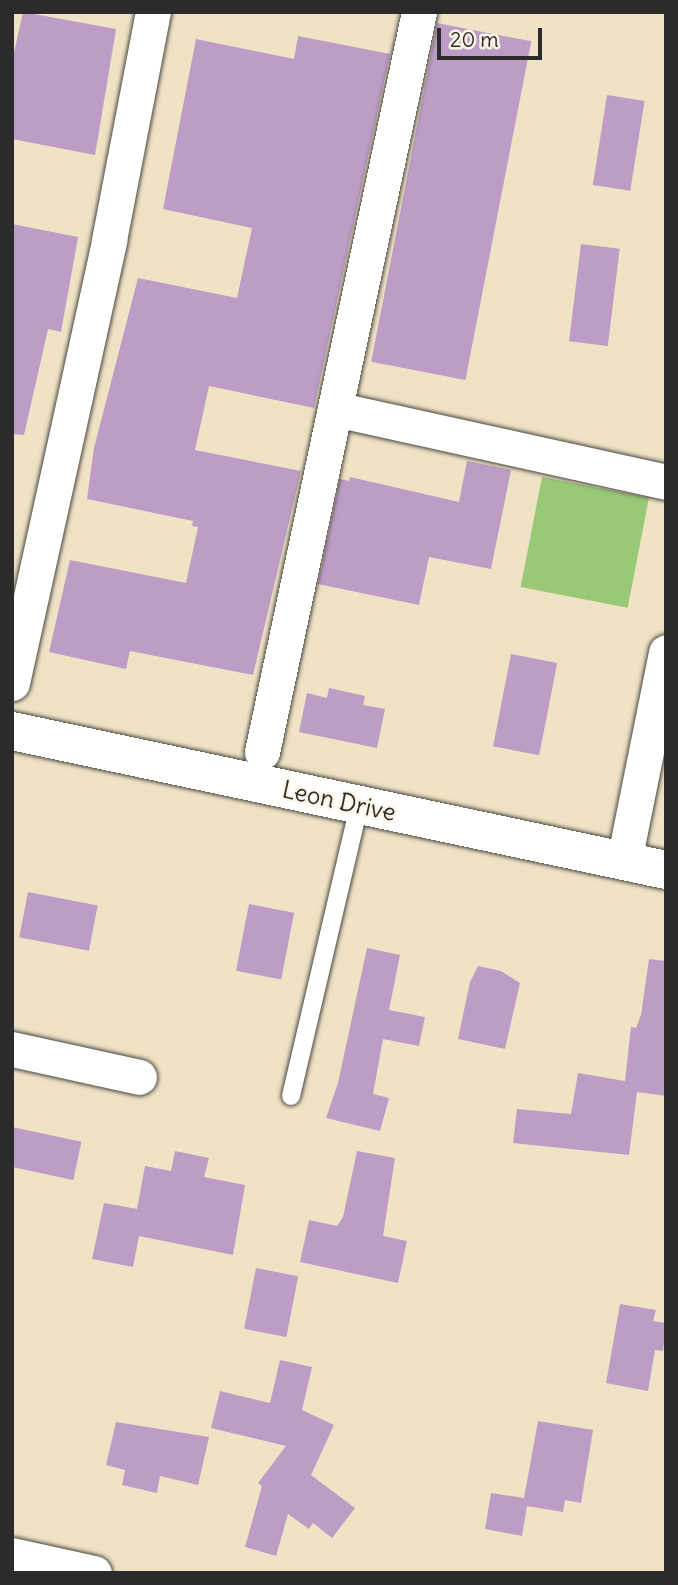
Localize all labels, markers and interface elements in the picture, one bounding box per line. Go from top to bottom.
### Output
scale bar [440,14,545,58]
text: 20 m [450,26,499,53]
street label: Leon Drive [280,775,398,827]

